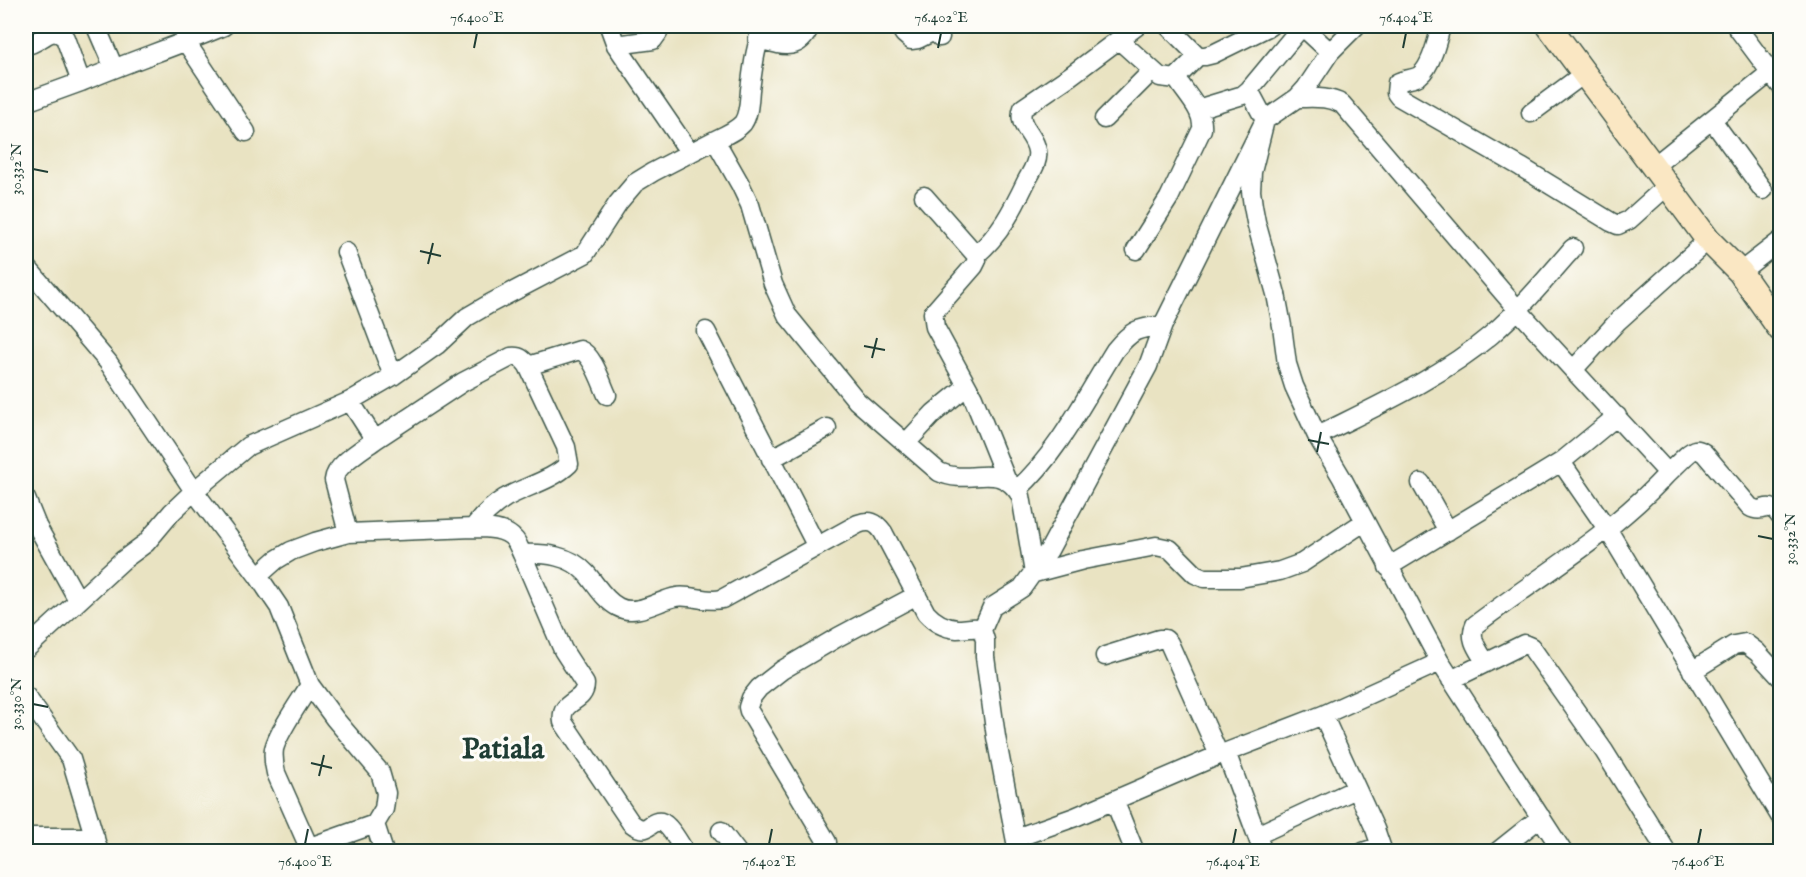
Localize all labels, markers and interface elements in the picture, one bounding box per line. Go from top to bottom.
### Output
text: 76.400°E [450,8,504,27]
text: 76.402°E [914,8,968,27]
text: 76.404°E [1379,8,1433,27]
text: 30.332°N [7,143,26,195]
text: 30.332°N [1781,513,1800,565]
text: 30.330°N [7,678,26,730]
district label: Patiala [462,731,545,769]
text: 76.400°E [278,852,332,871]
text: 76.402°E [742,852,796,871]
text: 76.404°E [1206,852,1260,871]
text: 76.406°E [1672,852,1724,871]

